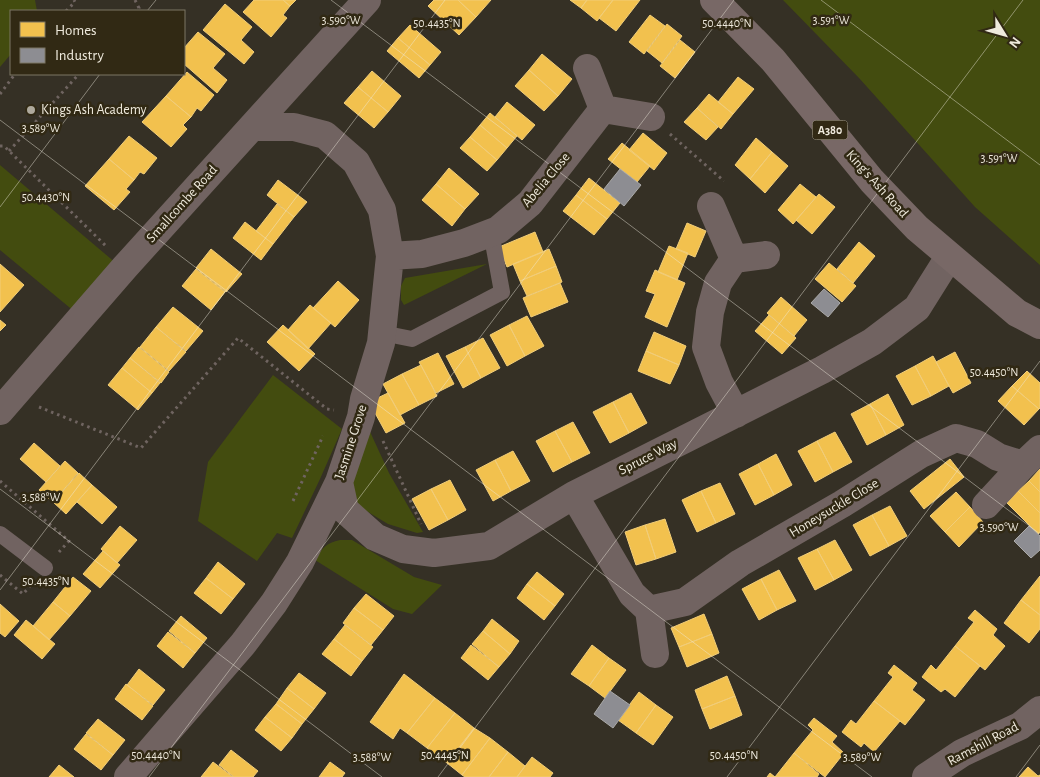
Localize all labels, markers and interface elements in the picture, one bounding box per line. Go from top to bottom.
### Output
legend [10,10,185,75]
north arrow [980,10,1030,60]
text: 3.590°W [321,14,361,26]
text: 3.591°W [813,14,850,26]
text: 50.4435°N [413,17,461,29]
text: 50.4440°N [702,17,752,29]
text: Homes [55,23,97,38]
text: N [1006,34,1023,50]
text: Industry [55,48,104,63]
place label: Kings Ash Academy [41,103,147,117]
marker: Kings Ash Academy [25,104,37,116]
road number: A380 [812,120,848,140]
text: 3.589°W [22,122,61,134]
street label: King's Ash Road [843,148,911,220]
street label: Abelia Close [519,150,573,210]
text: 3.591°W [981,152,1018,164]
street label: Smallcombe Road [144,163,220,245]
text: 50.4430°N [22,191,70,203]
text: 50.4450°N [970,366,1018,378]
street label: Jasmine Grove [332,403,370,481]
street label: Spruce Way [617,436,679,478]
street label: Honeysuckle Close [787,476,881,540]
text: 3.588°W [22,491,61,503]
text: 3.590°W [979,521,1019,533]
text: 50.4435°N [22,575,70,587]
street label: Ramshill Road [945,720,1021,768]
text: 50.4440°N [131,749,181,761]
text: 50.4445°N [421,749,469,761]
text: 50.4450°N [710,749,758,761]
text: 3.588°W [353,751,392,763]
text: 3.589°W [843,751,882,763]

